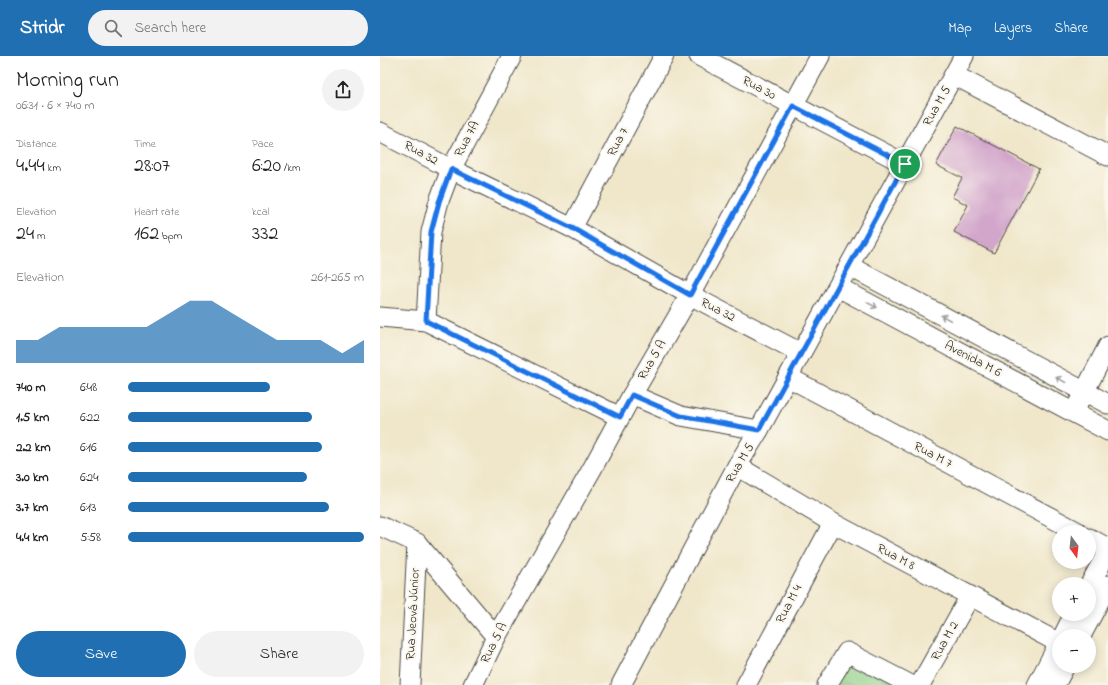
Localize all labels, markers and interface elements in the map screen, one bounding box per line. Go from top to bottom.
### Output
search box [88,10,368,46]
text: Stridr [20,15,64,42]
icon: search [102,17,124,39]
text: Search here [134,17,206,39]
text: Map [948,18,972,39]
text: Layers [994,18,1032,39]
text: Share [1054,18,1088,39]
text: Morning run [16,65,119,97]
button: share [322,69,364,111]
street label: Rua 30 [739,71,780,105]
street label: Rua M 5 [918,82,956,130]
text: 06:31 · 6 × 740 m [16,96,95,115]
street label: Rua 7A [450,118,484,160]
street label: Rua 7 [603,124,634,160]
text: Distance [16,136,57,152]
text: Time [134,136,156,152]
text: Pace [252,136,273,152]
street label: Rua 32 [400,136,442,170]
pin [888,147,922,181]
text: 4.44 [16,152,45,181]
text: 28:07 [134,152,170,181]
text: 6:20 [252,152,281,181]
icon: arrive [894,153,916,175]
text: km [45,160,61,176]
text: /km [281,160,301,176]
text: Elevation [16,204,56,220]
text: Heart rate [134,204,179,220]
text: kcal [252,204,270,220]
text: 24 [16,220,34,249]
text: 162 [134,220,159,249]
text: 332 [252,220,278,249]
text: m [34,228,45,244]
text: bpm [159,228,182,244]
text: Elevation [16,268,64,287]
text: 261–265 m [311,268,364,287]
street label: Rua 32 [697,293,739,327]
one-way arrow [866,302,878,310]
one-way arrow [940,314,952,322]
street label: Rua 5 A [633,336,671,384]
street label: Avenida M 6 [941,336,1005,382]
one-way arrow [1055,376,1067,383]
text: 740 m [16,378,46,397]
text: 6:48 [80,378,97,397]
text: 1.5 km [16,408,49,427]
text: 6:22 [80,408,100,427]
street label: Rua M 7 [910,437,956,473]
text: 2.2 km [16,438,51,457]
text: 6:16 [80,438,97,457]
street label: Rua M 5 [721,439,759,487]
text: 3.0 km [16,468,49,487]
text: 6:24 [80,468,99,487]
text: 3.7 km [16,498,48,517]
text: 6:13 [80,498,96,517]
north arrow [1052,525,1096,569]
map controls [1052,525,1096,673]
text: 4.4 km [16,528,48,547]
text: 5:58 [80,528,101,547]
street label: Rua M 8 [873,539,919,575]
street label: Rua Jeová Júnior [401,567,425,660]
button: + [1052,577,1096,621]
street label: Rua M 4 [771,581,807,627]
street label: Rua M 2 [926,617,964,664]
street label: Rua 5 A [476,619,512,667]
button: − [1052,629,1096,673]
button: Save [16,631,186,677]
button: Share [194,631,364,677]

